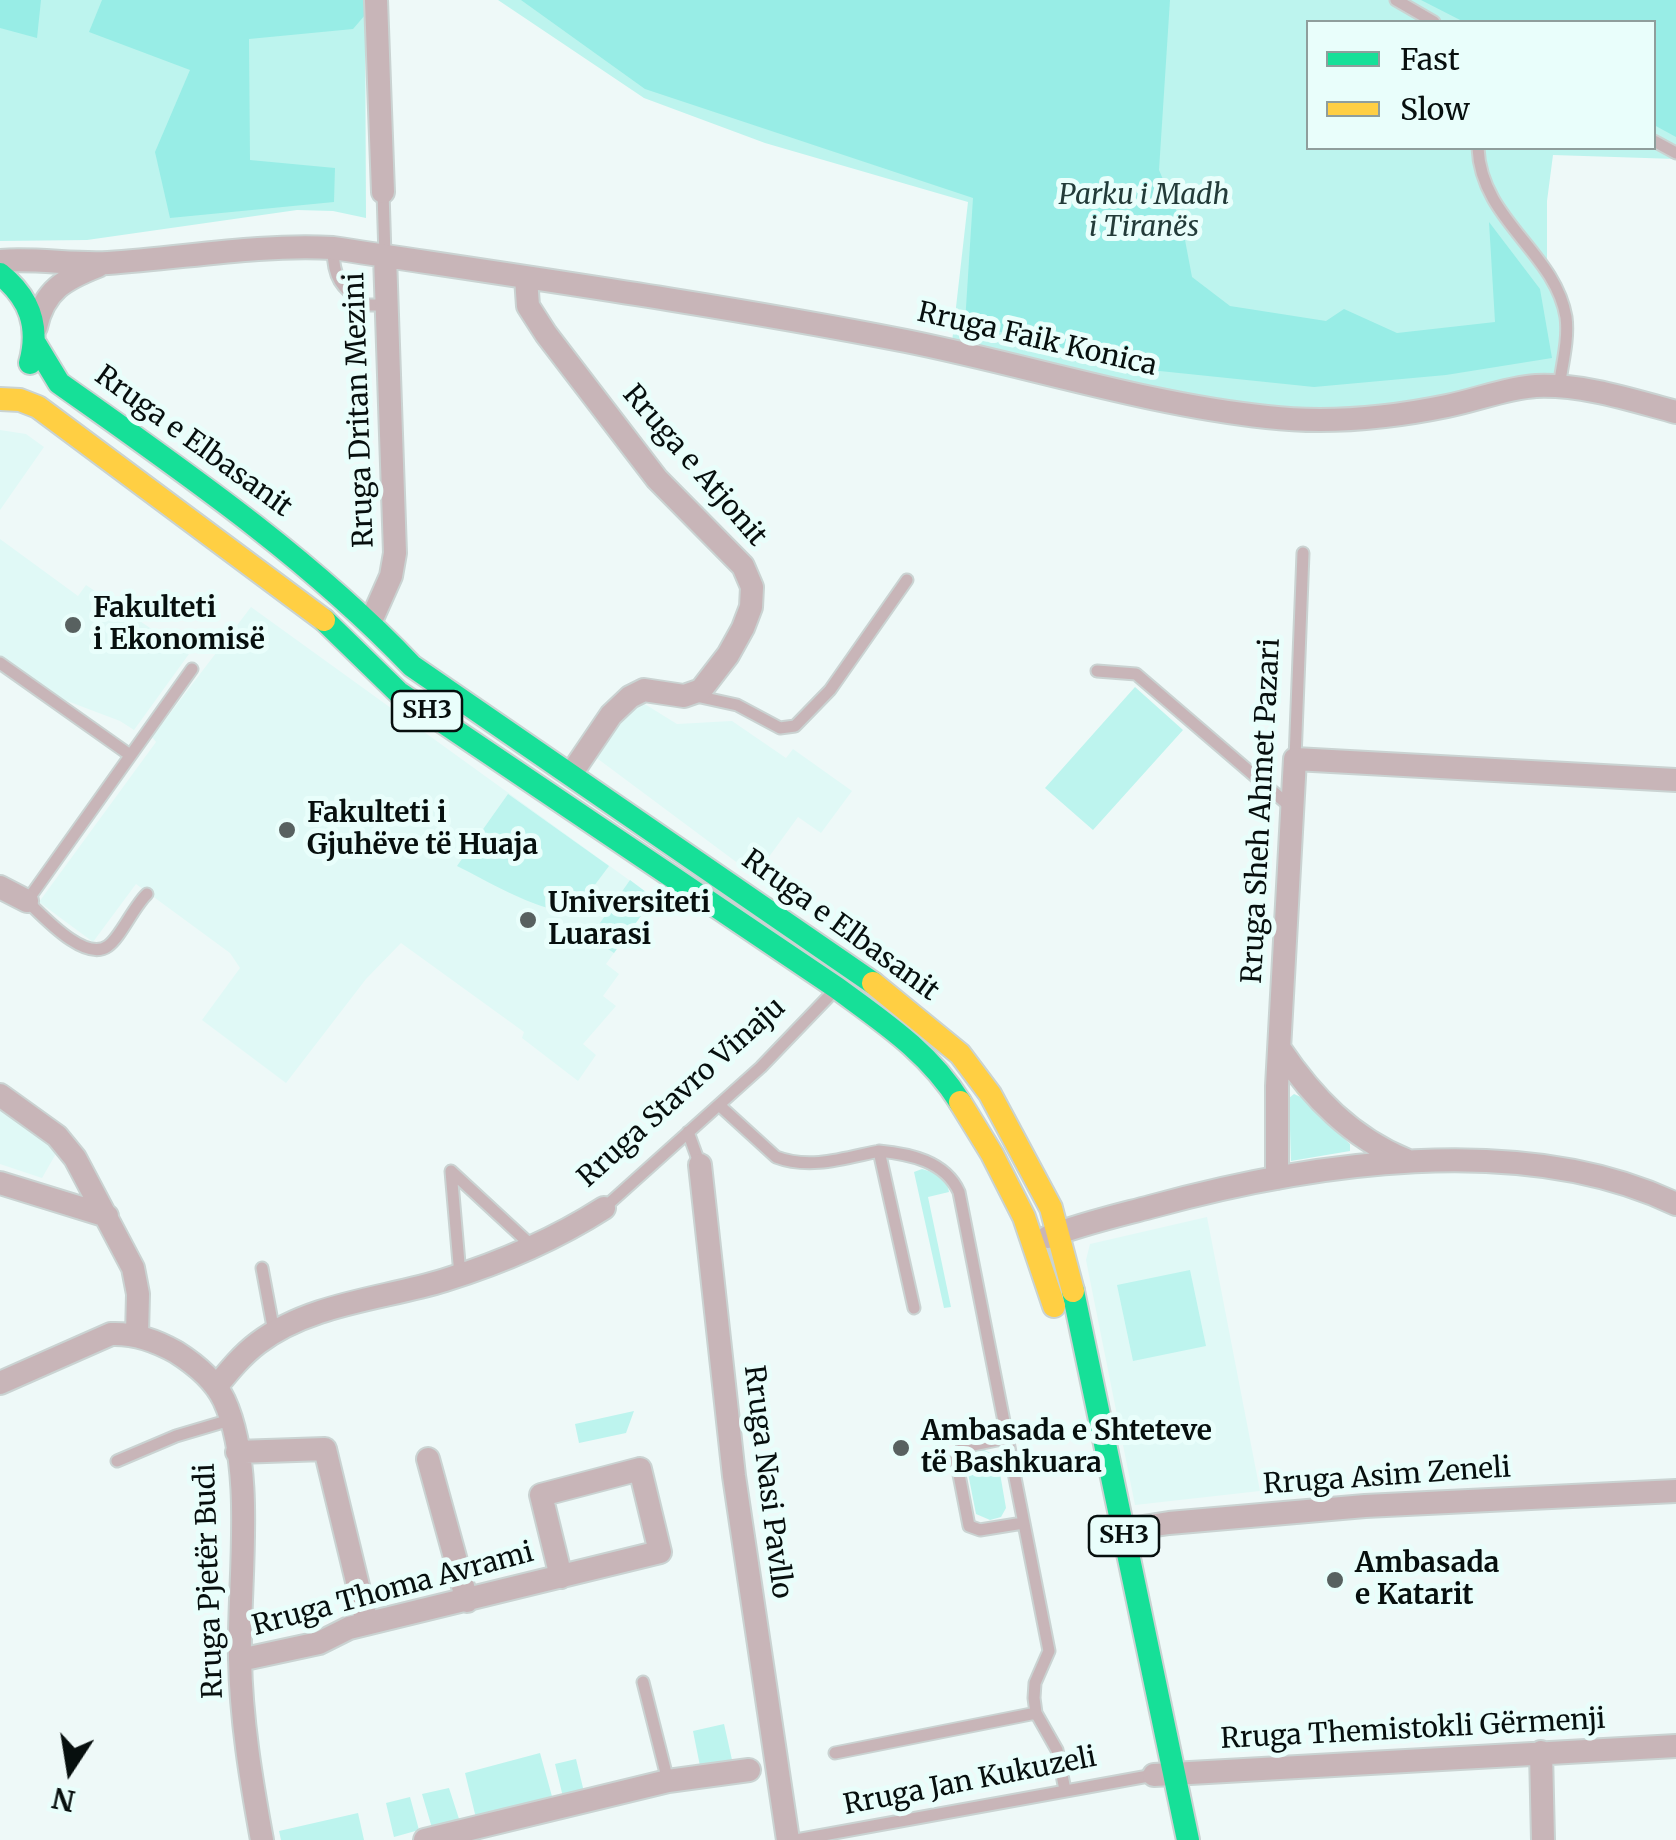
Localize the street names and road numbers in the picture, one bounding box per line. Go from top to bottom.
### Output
street label: Rruga Dritan Mezini [338,272,382,548]
street label: Rruga Faik Konica [914,296,1160,384]
street label: Rruga e Elbasanit [88,359,298,525]
street label: Rruga e Atjonit [615,379,773,553]
street label: Rruga Sheh Ahmet Pazari [1236,637,1288,985]
road number: SH3 [392,691,462,731]
street label: Rruga e Elbasanit [735,843,945,1009]
street label: Rruga Stavro Vinaju [571,991,793,1195]
street label: Rruga Nasi Pavllo [736,1364,798,1600]
street label: Rruga Asim Zeneli [1262,1452,1512,1502]
street label: Rruga Pjetër Budi [189,1463,231,1699]
road number: SH3 [1089,1516,1159,1556]
street label: Rruga Thoma Avrami [249,1536,537,1644]
street label: Rruga Themistokli Gërmenji [1220,1703,1606,1757]
street label: Rruga Jan Kukuzeli [841,1741,1099,1823]

